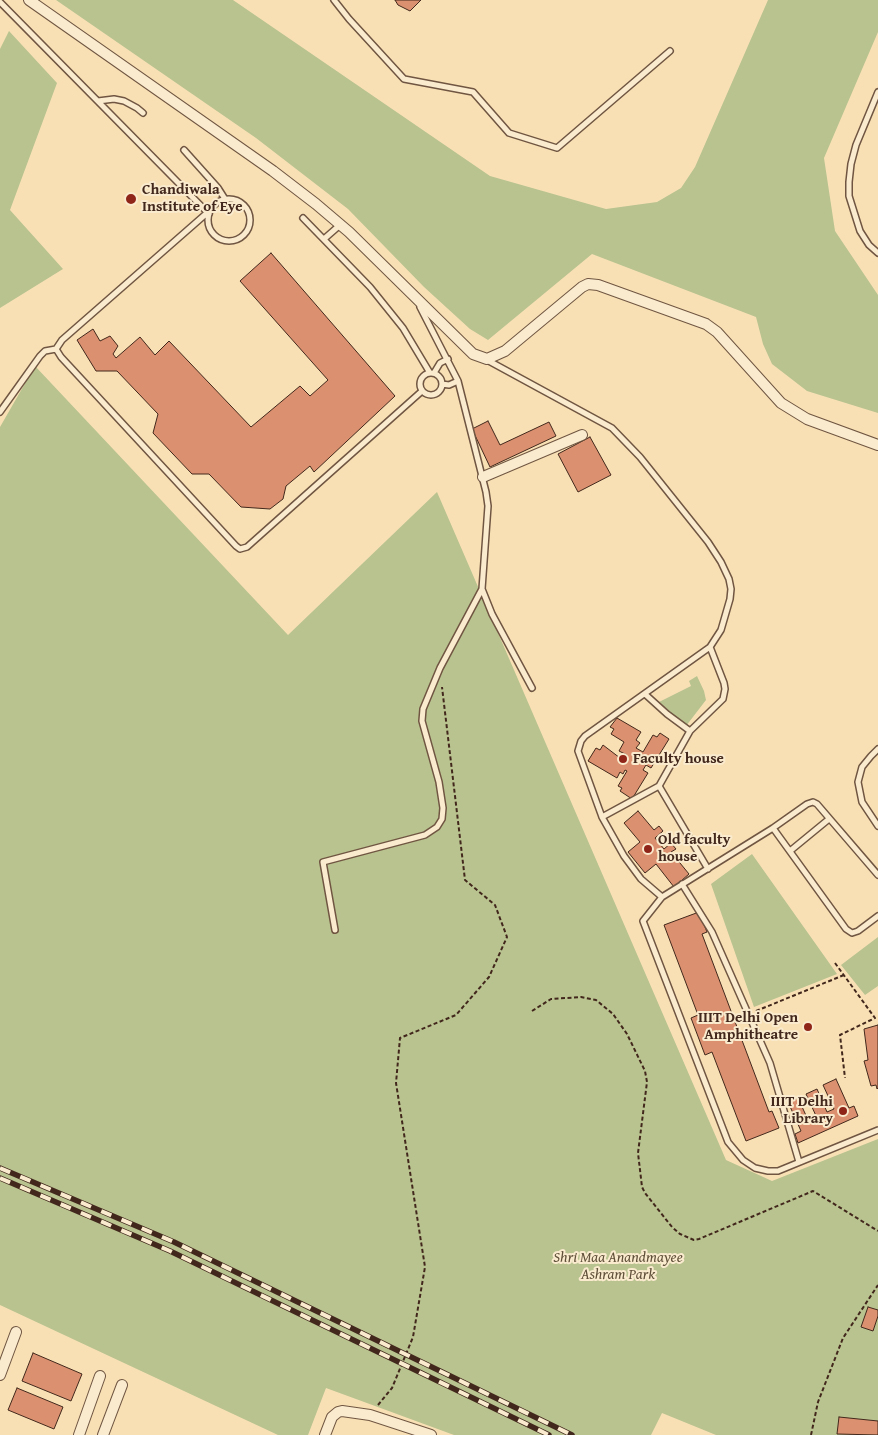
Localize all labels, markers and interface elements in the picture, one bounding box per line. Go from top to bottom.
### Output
place label: Chandiwala Institute of Eye [142,181,243,216]
marker: Chandiwala Institute of Eye [124,192,138,206]
place label: Faculty house [633,750,724,768]
marker: Faculty house [617,753,629,765]
place label: Old faculty house [658,831,730,866]
marker: Old faculty house [642,843,654,855]
place label: IIIT Delhi Open Amphitheatre [698,1009,798,1044]
marker: IIIT Delhi Open Amphitheatre [802,1021,814,1033]
place label: IIIT Delhi Library [770,1093,833,1128]
marker: IIIT Delhi Library [837,1105,849,1117]
park label: Shri Maa Anandmayee Ashram Park [553,1249,683,1284]

